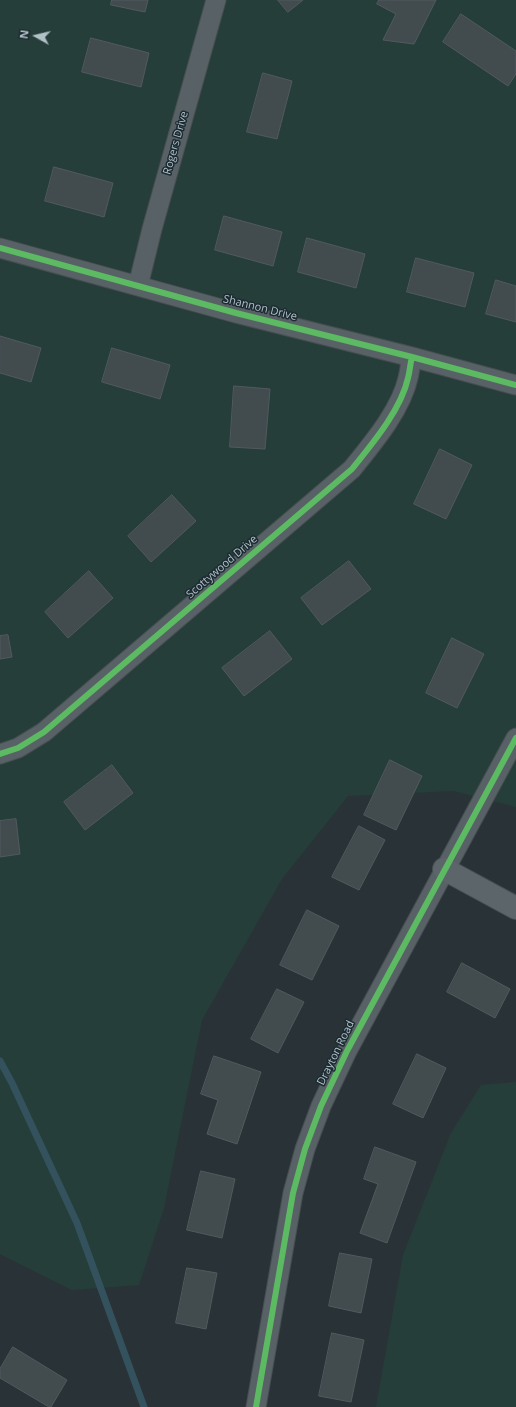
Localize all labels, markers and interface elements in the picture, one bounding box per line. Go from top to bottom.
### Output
north arrow [16,16,56,56]
text: N [16,29,32,40]
street label: Rogers Drive [161,110,191,176]
street label: Shannon Drive [222,292,298,324]
street label: Scottywood Drive [184,533,260,601]
street label: Drayton Road [315,1018,357,1088]

